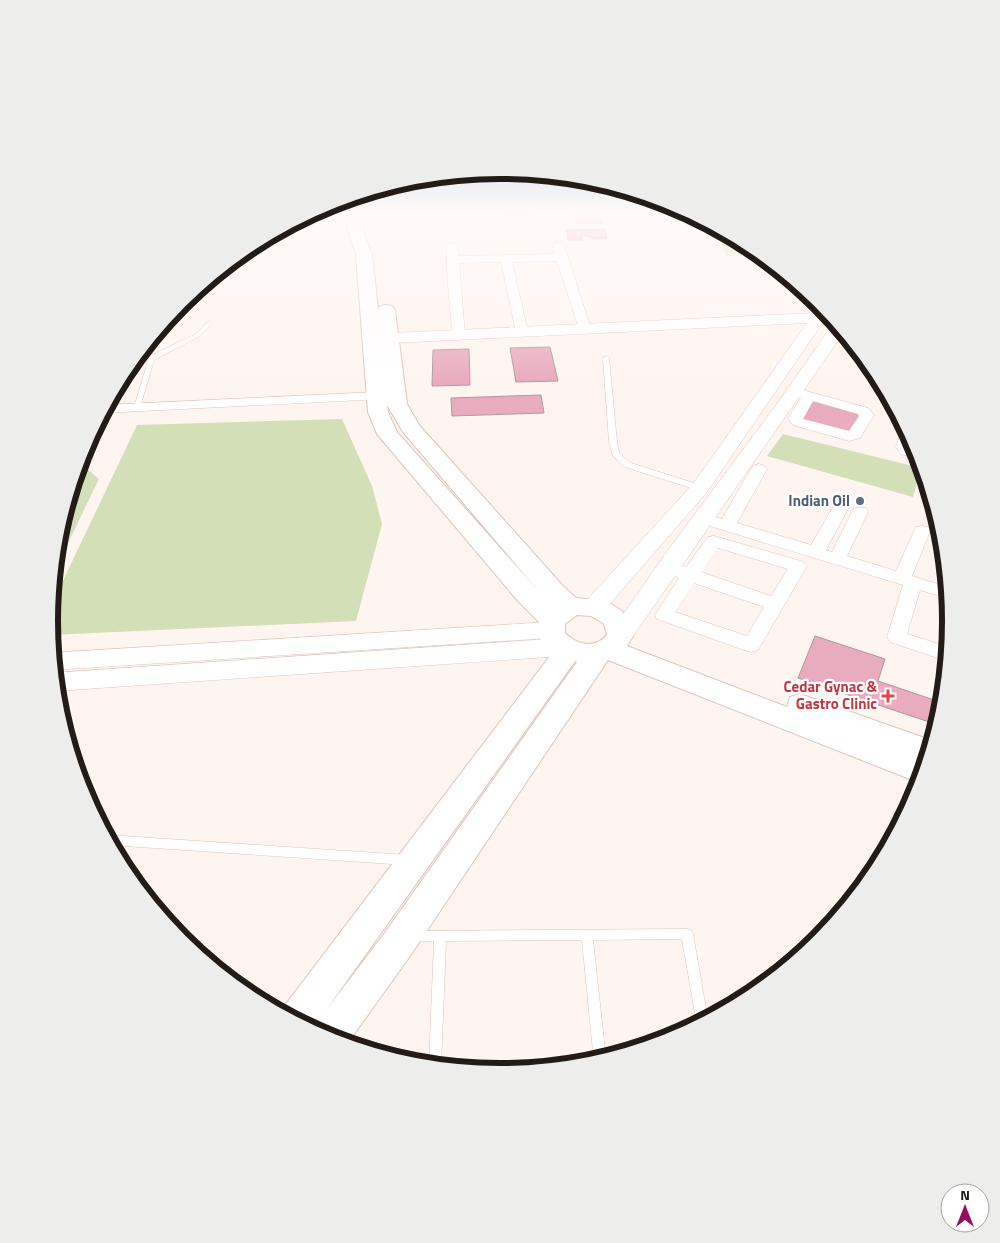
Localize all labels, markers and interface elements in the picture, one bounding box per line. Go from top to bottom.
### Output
place label: Indian Oil [788,489,850,512]
marker: Indian Oil [854,495,866,507]
place label: Cedar Gynac & Gastro Clinic [783,675,877,715]
marker: Cedar Gynac & Gastro Clinic [881,689,895,703]
north arrow [940,1183,990,1233]
text: N [960,1184,970,1205]

